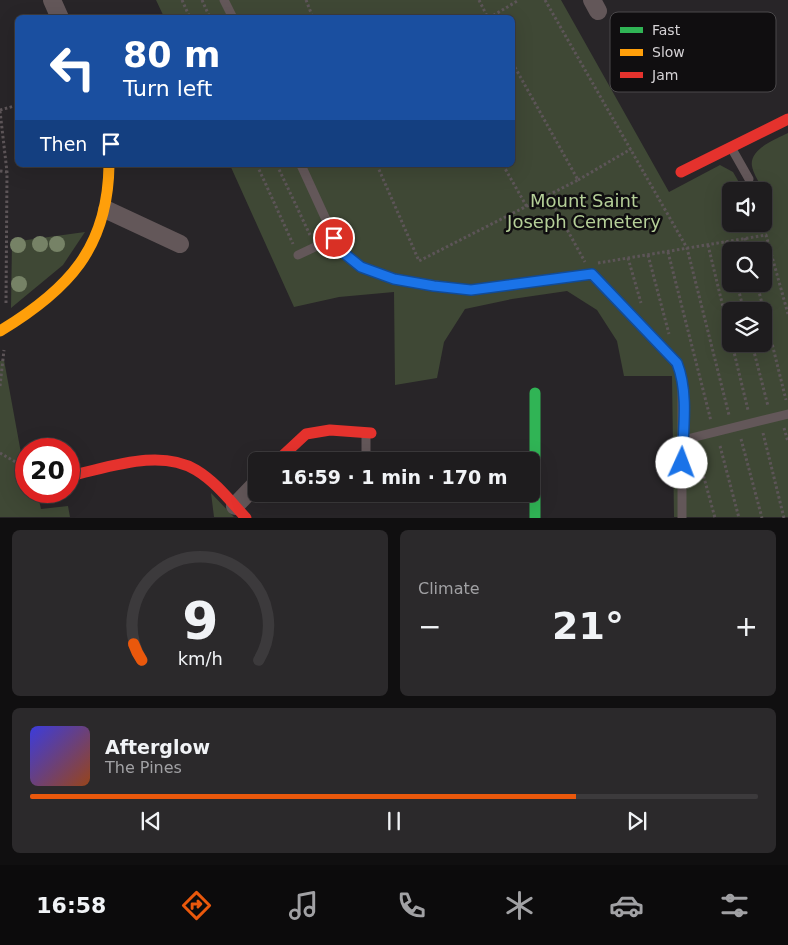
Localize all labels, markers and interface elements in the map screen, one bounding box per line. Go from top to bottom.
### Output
legend [610,12,776,92]
text: Fast [652,22,681,38]
icon: left [40,35,105,100]
text: 80 m [123,35,220,75]
text: Slow [652,44,685,60]
text: Jam [651,67,678,83]
text: Turn left [123,76,212,101]
icon: arrive [97,130,125,158]
text: Then [40,133,87,155]
map controls [722,182,772,352]
button: sound [722,182,772,232]
park label: Mount Saint Joseph Cemetery [506,190,661,232]
pin [313,217,355,259]
icon: arrive [320,224,348,252]
button: search [722,242,772,292]
button: layers [722,302,772,352]
position arrow [655,436,707,488]
speed limit sign: 20 [15,438,80,503]
text: 16:59 · 1 min · 170 m [280,466,508,488]
text: Climate [418,579,480,598]
text: 9 [182,591,218,651]
text: 21° [552,604,624,648]
text: − [418,610,441,643]
text: + [735,610,758,643]
text: km/h [177,648,223,669]
text: Afterglow [105,736,210,758]
text: The Pines [105,758,182,777]
icon: previous [137,807,165,835]
icon: pause [380,807,408,835]
icon: next [623,807,651,835]
icon: directions [179,888,214,923]
icon: music [286,888,321,923]
icon: phone [394,888,429,923]
icon: climate [502,888,537,923]
icon: car [609,888,644,923]
icon: filters [717,888,752,923]
text: 16:58 [36,893,106,918]

